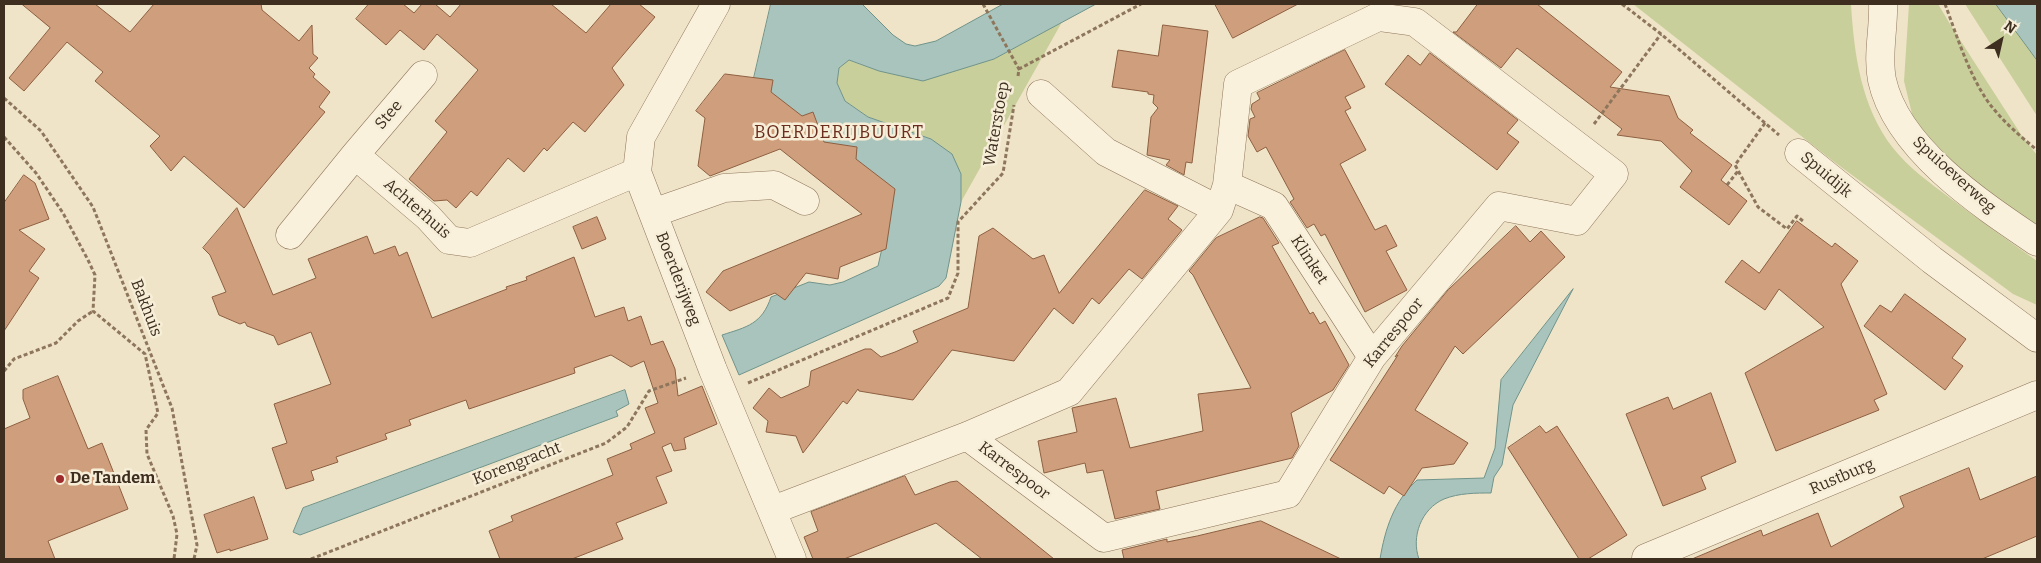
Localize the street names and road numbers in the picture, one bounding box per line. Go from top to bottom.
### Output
street label: Waterstoep [980,80,1014,168]
street label: Stee [371,96,407,134]
street label: Spuioeverweg [1908,133,2000,217]
street label: Spuidijk [1796,148,1856,202]
street label: Achterhuis [380,175,454,243]
street label: Boerderijweg [651,229,705,329]
street label: Klinket [1286,232,1332,288]
street label: Bakhuis [126,277,166,339]
street label: Karrespoor [1360,294,1428,372]
street label: Korengracht [470,438,564,490]
street label: Karrespoor [975,438,1053,504]
street label: Rustburg [1807,455,1877,499]

